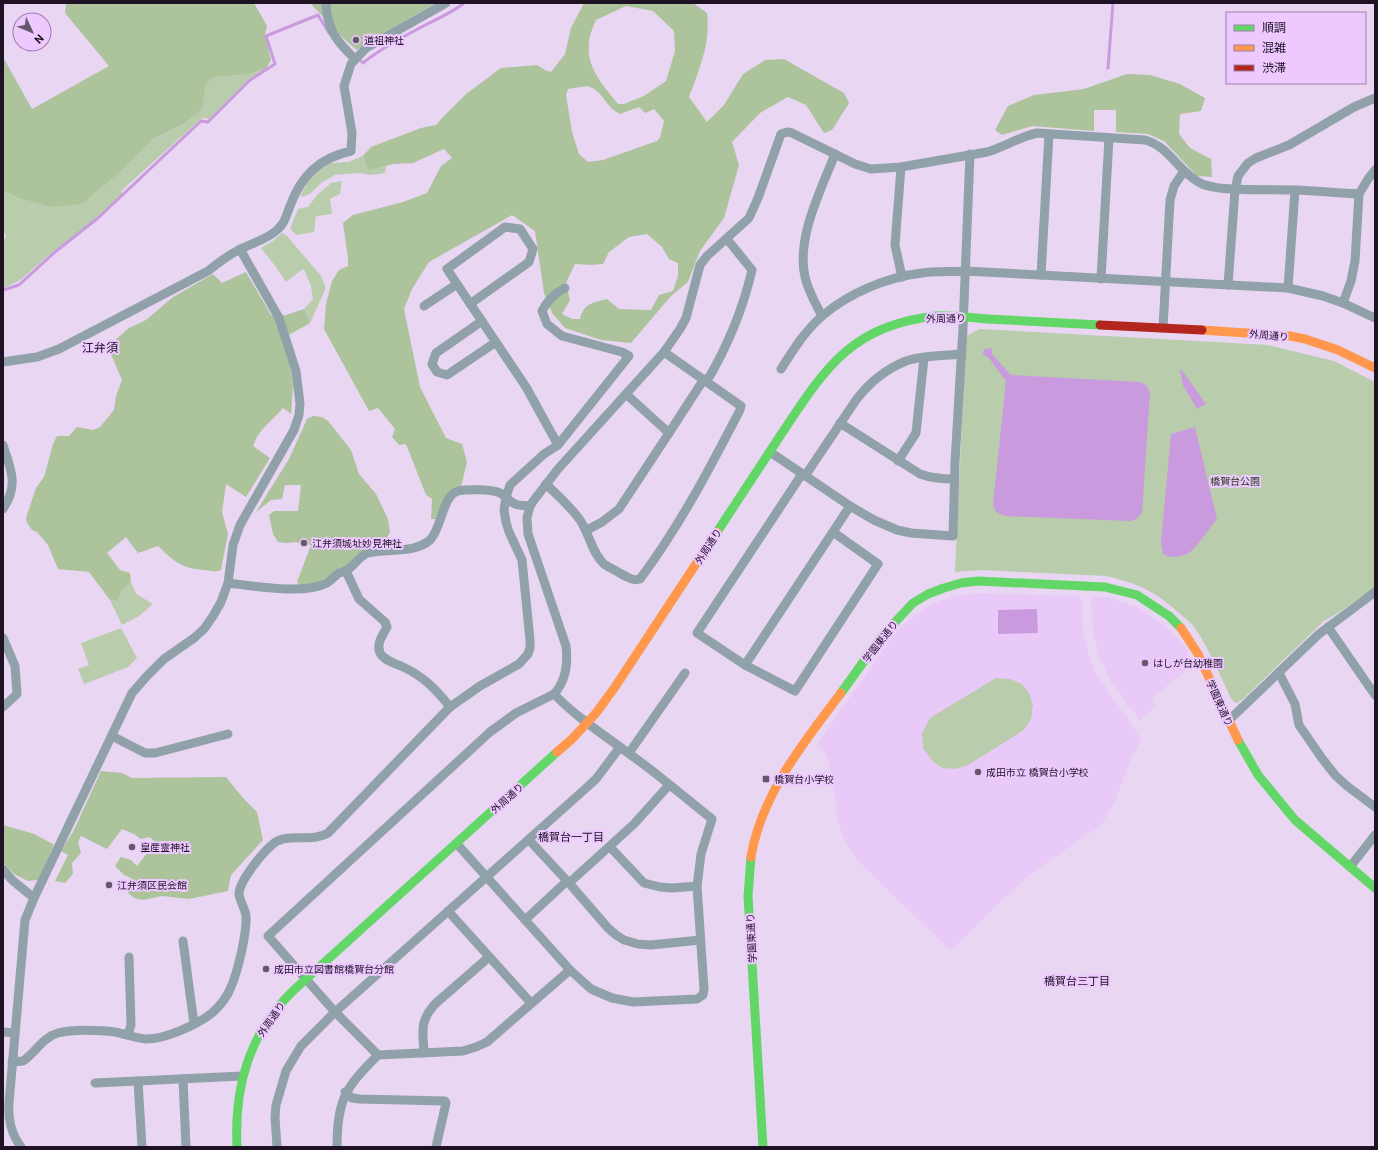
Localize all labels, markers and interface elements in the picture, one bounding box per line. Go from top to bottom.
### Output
north arrow [12,12,52,52]
legend [1226,12,1366,84]
text: 順調 [1262,21,1286,35]
text: N [31,31,46,46]
marker: 道祖神社 [351,35,361,45]
place label: 道祖神社 [364,35,404,46]
text: 混雑 [1262,41,1286,55]
text: 渋滞 [1262,61,1286,75]
street label: 外周通り [926,313,966,324]
street label: 外周通り [1249,328,1289,343]
district label: 江弁須 [82,341,118,355]
park label: 橋賀台公園 [1210,476,1260,487]
street label: 外周通り [693,527,724,566]
marker: 江弁須城址妙見神社 [299,538,309,548]
place label: 江弁須城址妙見神社 [312,538,402,549]
street label: 学園東通り [861,618,900,664]
marker: はしが台幼稚園 [1140,658,1150,668]
place label: はしが台幼稚園 [1153,658,1223,669]
street label: 学園東通り [1204,678,1235,728]
marker: 成田市立 橋賀台小学校 [973,767,983,777]
place label: 成田市立 橋賀台小学校 [986,767,1088,778]
marker: 橋賀台小学校 [761,774,771,784]
place label: 橋賀台小学校 [774,774,834,785]
street label: 外周通り [489,781,526,816]
district label: 橋賀台一丁目 [538,831,604,844]
marker: 皇産霊神社 [127,842,137,852]
place label: 皇産霊神社 [140,842,190,853]
marker: 江弁須区民会館 [104,880,114,890]
place label: 江弁須区民会館 [117,880,187,891]
street label: 学園東通り [745,913,758,963]
marker: 成田市立図書館橋賀台分館 [261,964,271,974]
place label: 成田市立図書館橋賀台分館 [274,964,394,975]
district label: 橋賀台三丁目 [1044,975,1110,988]
street label: 外周通り [255,1000,287,1039]

